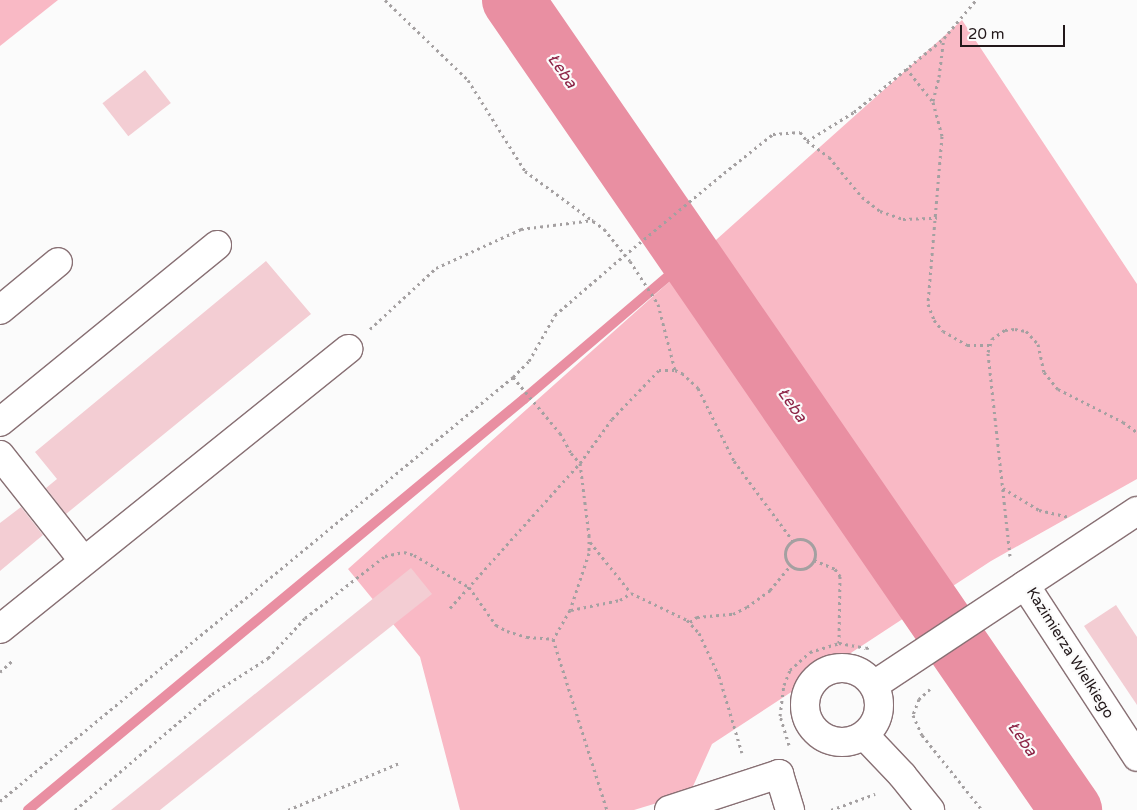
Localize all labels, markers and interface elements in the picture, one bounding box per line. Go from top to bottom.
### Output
scale bar [962,15,1067,47]
text: 20 m [968,25,1005,43]
water label: Łeba [543,50,581,92]
water label: Łeba [773,384,811,426]
street label: Kazimierza Wielkiego [1022,584,1118,722]
water label: Łeba [1003,718,1041,760]

